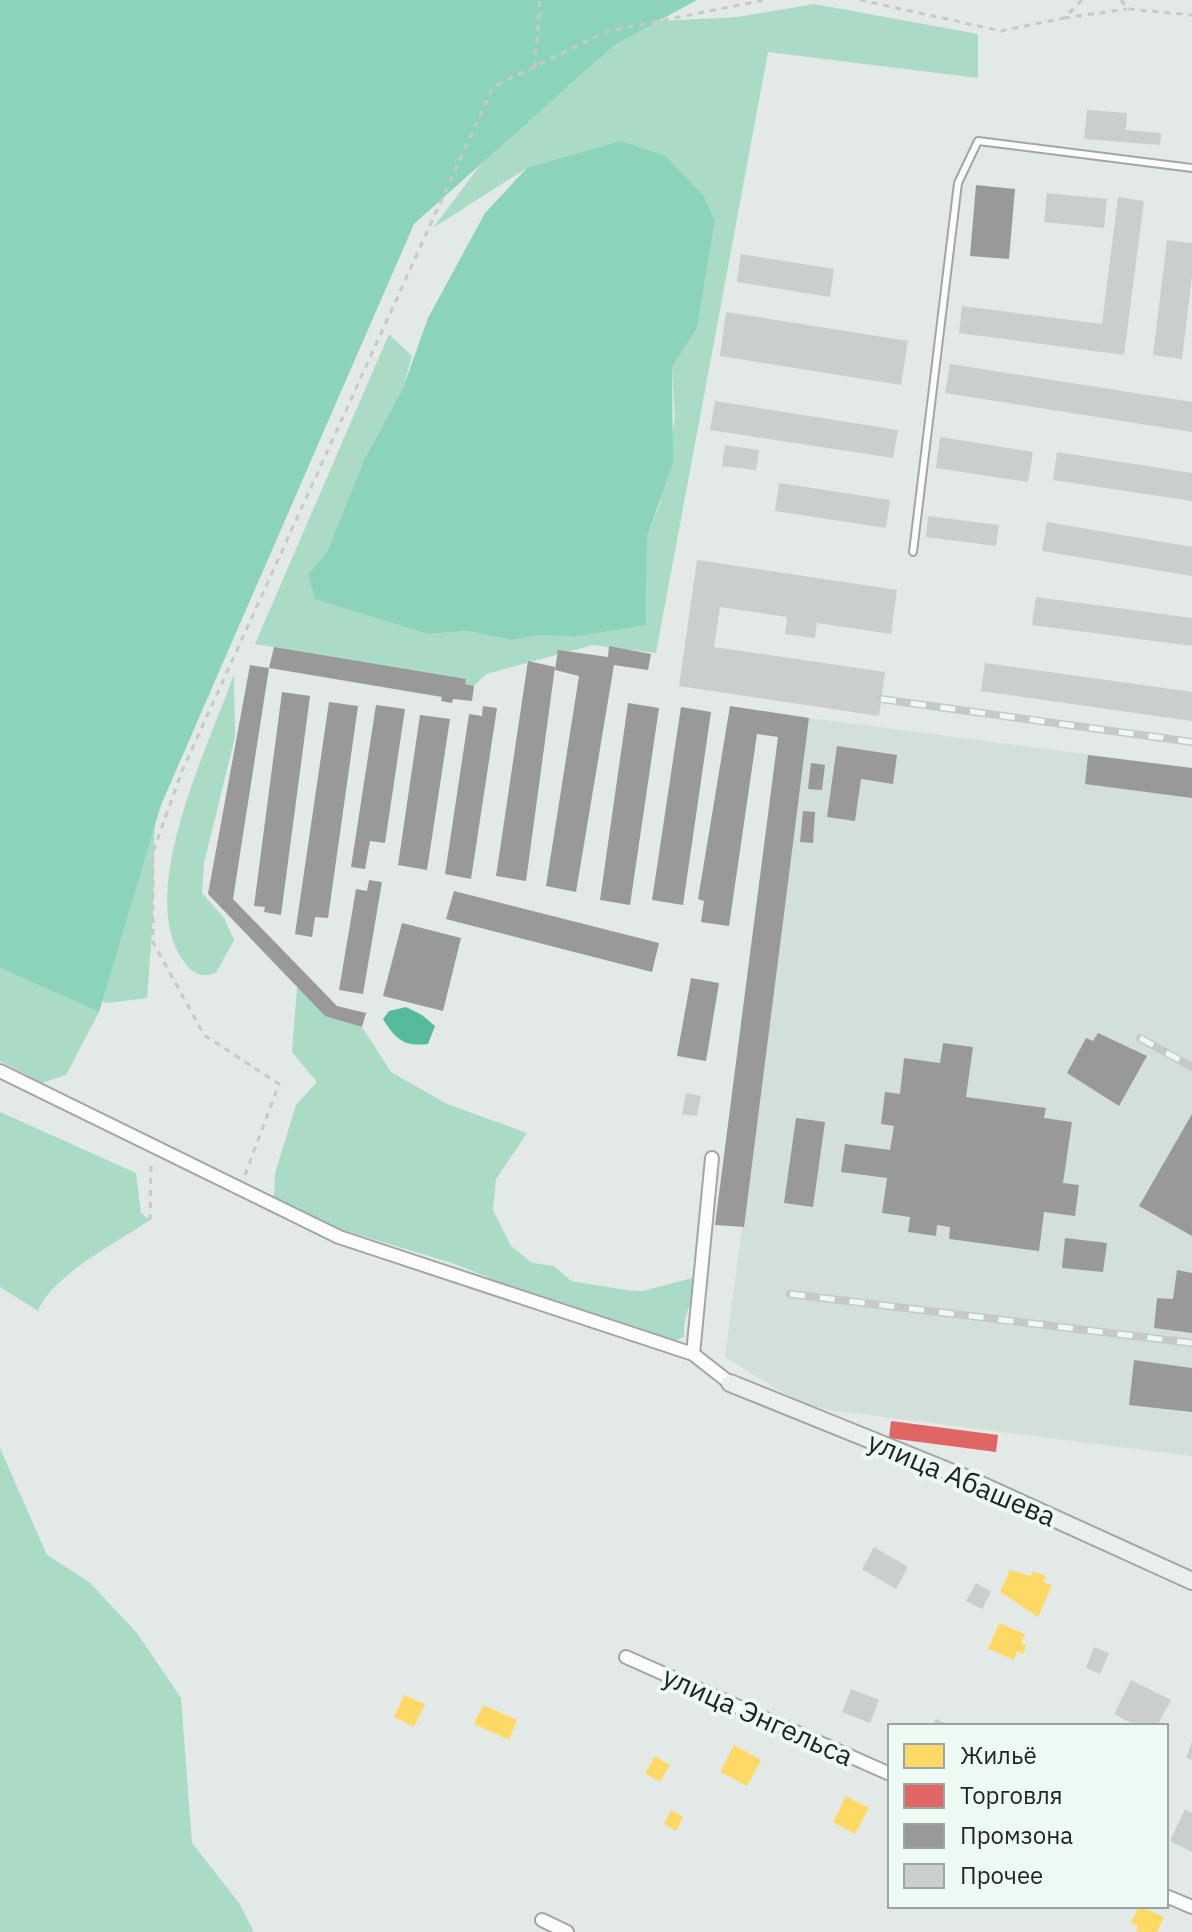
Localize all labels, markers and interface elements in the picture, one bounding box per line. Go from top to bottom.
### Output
street label: улица Абашева [862,1422,1062,1535]
street label: улица Энгельса [657,1657,859,1774]
legend [888,1724,1168,1908]
text: Жильё [960,1739,1037,1771]
text: Торговля [960,1779,1063,1811]
text: Промзона [960,1819,1073,1851]
text: Прочее [960,1859,1043,1891]

